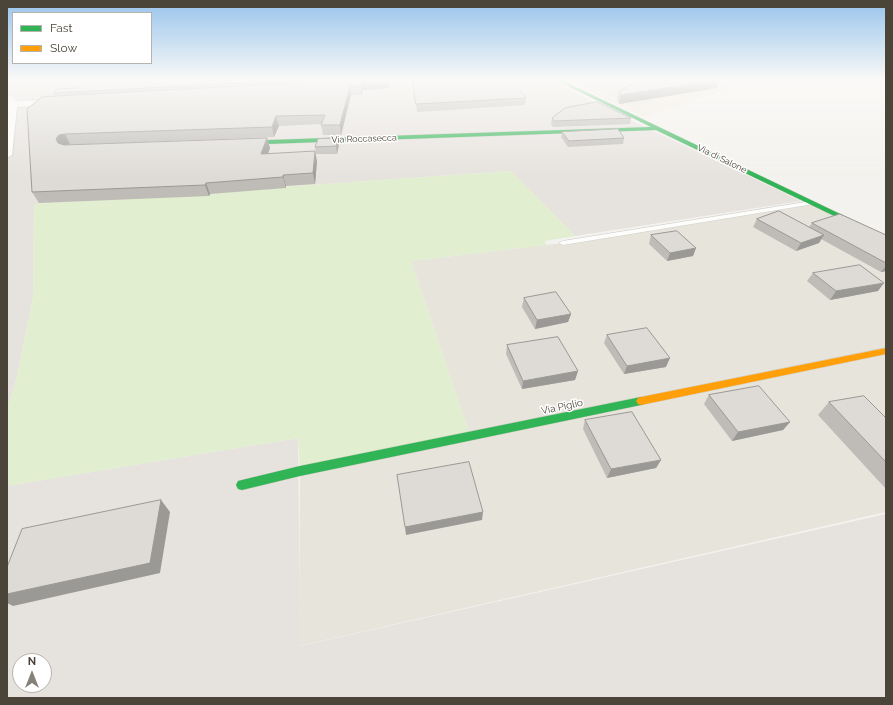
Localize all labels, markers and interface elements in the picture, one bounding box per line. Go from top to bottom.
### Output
legend [12,12,152,64]
text: Fast [50,21,73,35]
text: Slow [50,41,77,55]
street label: Via Roccasecca [331,132,397,146]
street label: Via di Salone [695,142,749,176]
street label: Via Piglio [540,397,584,417]
north arrow [12,653,52,693]
text: N [28,655,36,668]

